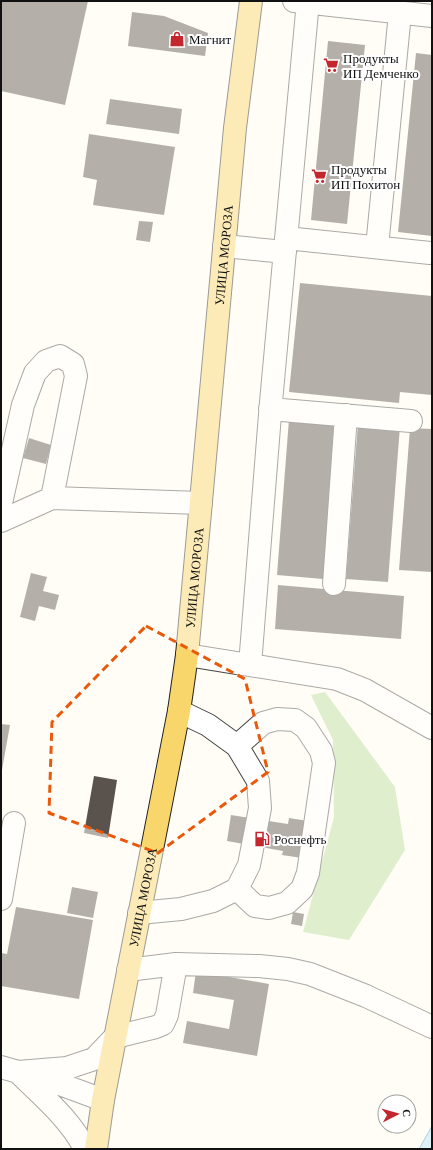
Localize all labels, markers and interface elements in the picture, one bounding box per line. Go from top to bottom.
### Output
shop icon: Магнит [168,30,186,48]
place label: Магнит [189,32,232,47]
place label: Продукты ИП Демченко [343,51,419,81]
supermarket icon: Продукты ИП Демченко [322,56,340,74]
place label: Продукты ИП Похитон [331,162,400,192]
supermarket icon: Продукты ИП Похитон [310,167,328,185]
street label: УЛИЦА МОРОЗА [211,204,236,306]
street label: УЛИЦА МОРОЗА [182,526,206,629]
fuel station icon: Роснефть [253,830,271,848]
place label: Роснефть [274,832,326,847]
street label: УЛИЦА МОРОЗА [126,846,160,948]
north arrow [377,1094,417,1134]
text: С [401,1108,413,1118]

